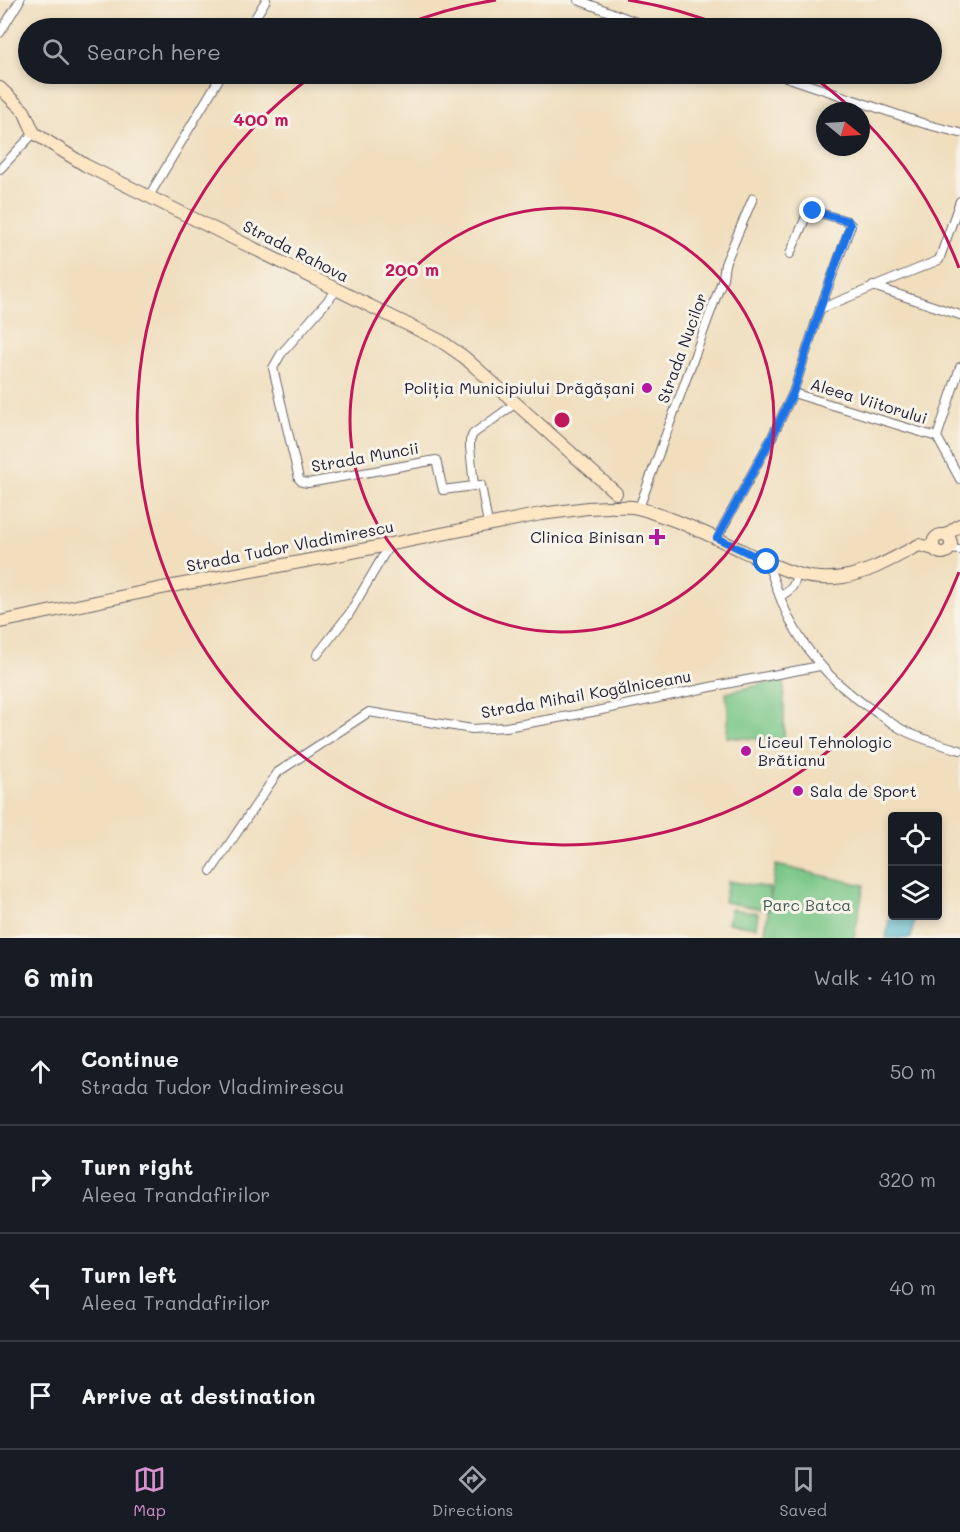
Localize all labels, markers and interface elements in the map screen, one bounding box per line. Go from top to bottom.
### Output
search box [18,18,942,84]
icon: search [39,35,72,68]
text: Search here [87,37,221,66]
north arrow [816,102,870,156]
text: 400 m [233,107,289,131]
route end [799,197,825,223]
street label: Strada Rahova [240,215,353,286]
text: 200 m [385,257,439,281]
street label: Strada Nucilor [652,290,711,406]
street label: Aleea Viitorului [808,373,930,428]
place label: Poliția Municipiului Drăgășani [404,377,635,399]
marker: Poliția Municipiului Drăgășani [640,381,654,395]
centre of rings [552,410,572,430]
street label: Strada Muncii [309,437,420,476]
street label: Strada Tudor Vladimirescu [185,515,395,576]
place label: Clinica Binisan [530,526,644,547]
marker: Clinica Binisan [648,528,666,546]
route start [753,548,779,574]
street label: Strada Mihail Kogălniceanu [479,665,693,722]
place label: Liceul Tehnologic Brătianu [758,731,892,770]
marker: Liceul Tehnologic Brătianu [739,744,753,758]
place label: Sala de Sport [810,780,917,801]
marker: Sala de Sport [791,784,805,798]
map controls [888,812,942,920]
button: locate [888,812,942,866]
button: layers [888,866,942,920]
park label: Parc Batca [763,894,851,915]
text: 6 min [24,960,93,994]
text: Walk · 410 m [813,964,936,990]
text: Continue [81,1044,179,1073]
icon: ahead [24,1055,57,1088]
text: 50 m [890,1058,936,1084]
text: Strada Tudor Vladimirescu [81,1073,344,1099]
text: Turn right [81,1152,193,1181]
icon: right [24,1163,57,1196]
text: 320 m [878,1166,936,1192]
text: Aleea Trandafirilor [81,1181,270,1207]
text: Turn left [81,1260,177,1289]
icon: left [24,1271,57,1304]
text: 40 m [890,1274,936,1300]
text: Aleea Trandafirilor [81,1289,270,1315]
icon: arrive [24,1379,57,1412]
text: Arrive at destination [81,1381,316,1410]
tab: Map [133,1463,166,1520]
tab: Directions [432,1463,513,1520]
tab: Saved [779,1463,827,1520]

